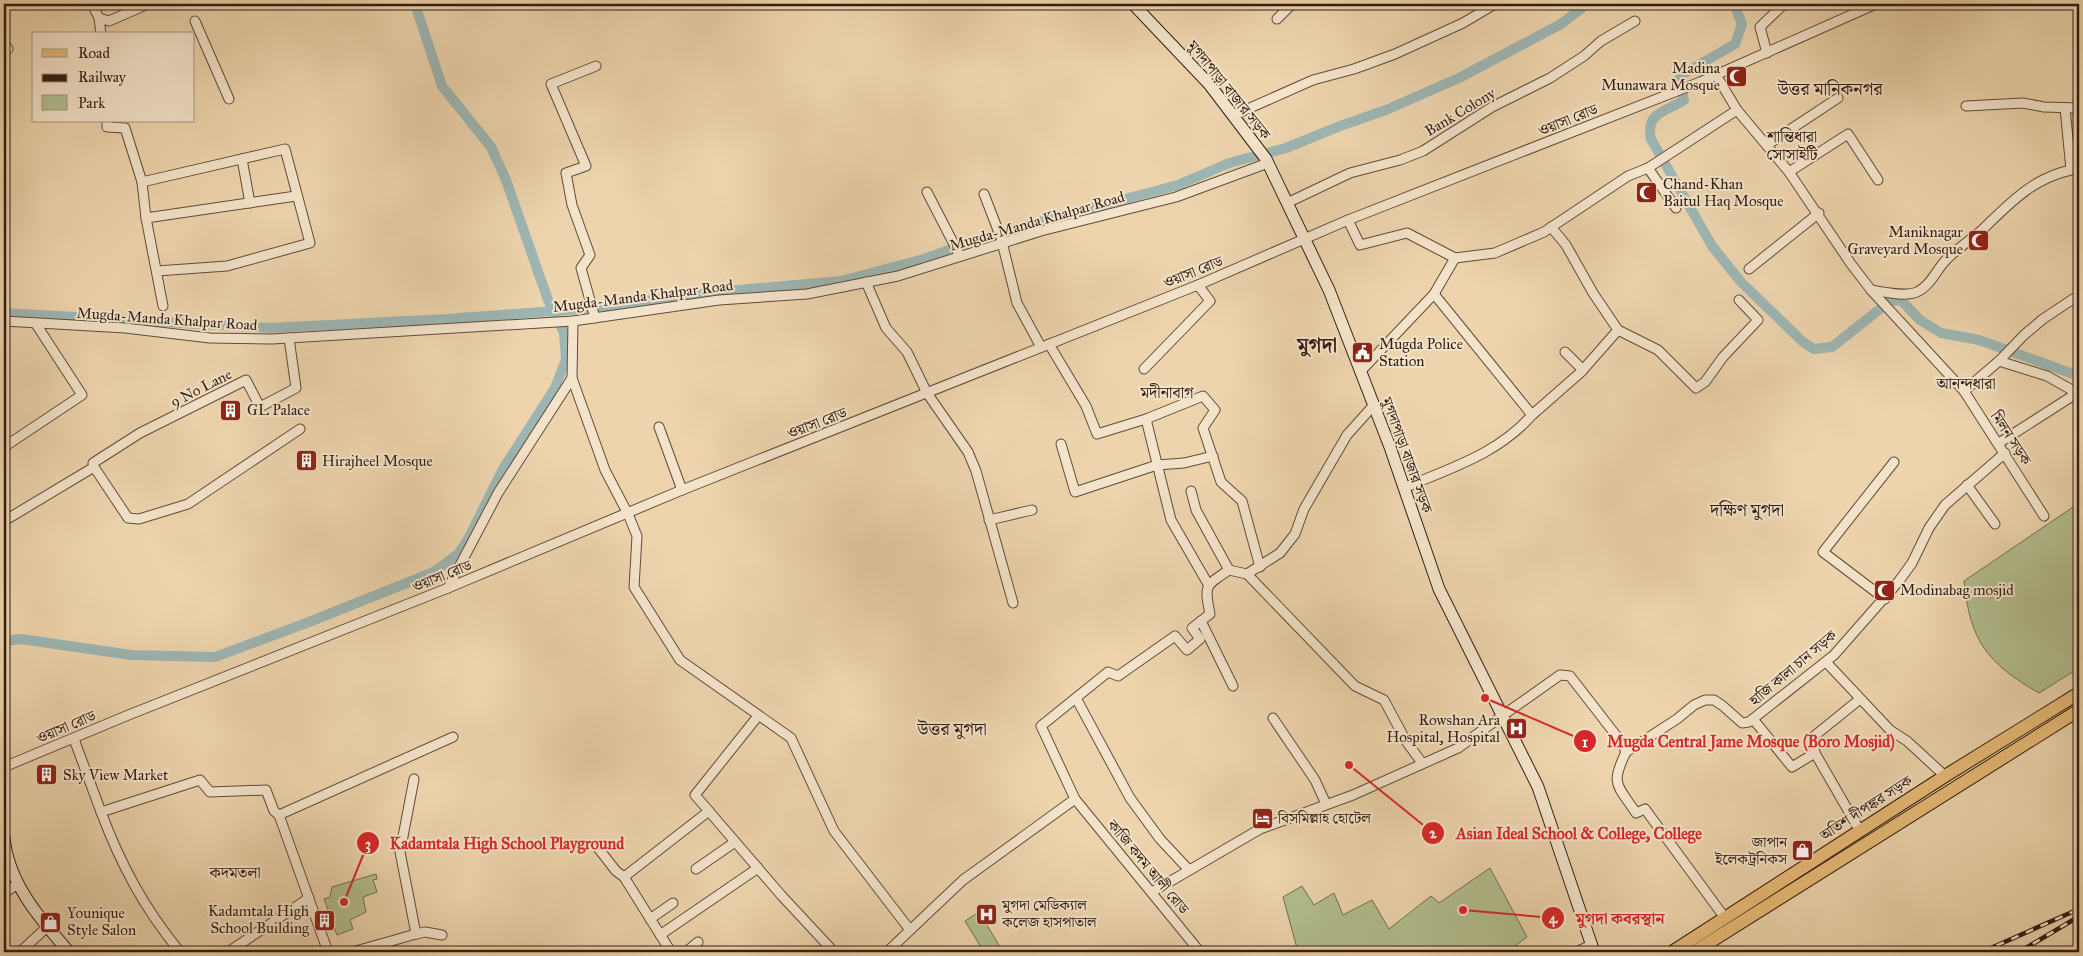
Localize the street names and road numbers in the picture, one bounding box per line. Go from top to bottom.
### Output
street label: মুগদাপাড়া বাজার সড়ক [1183,36,1275,143]
street label: Bank Colony [1422,83,1499,140]
street label: ওয়াসা রোড [1536,100,1601,140]
street label: Mugda-Manda Khalpar Road [947,187,1127,255]
street label: ওয়াসা রোড [1161,252,1226,292]
street label: Mugda-Manda Khalpar Road [552,276,735,316]
street label: Mugda-Manda Khalpar Road [76,304,259,334]
street label: 9 No Lane [167,365,235,411]
street label: মুগদাপাড়া বাজার সড়ক [1377,394,1436,516]
street label: ওয়াসা রোড [785,403,850,443]
street label: মিলন সড়ক [1986,407,2035,469]
street label: ওয়াসা রোড [410,556,475,596]
street label: হাজি কালা চান সড়ক [1745,626,1841,710]
street label: ওয়াসা রোড [34,706,99,747]
street label: অতিশ দীপঙ্কর সড়ক [1816,771,1916,845]
street label: কাজি কদম আলী রোড [1103,816,1193,918]

